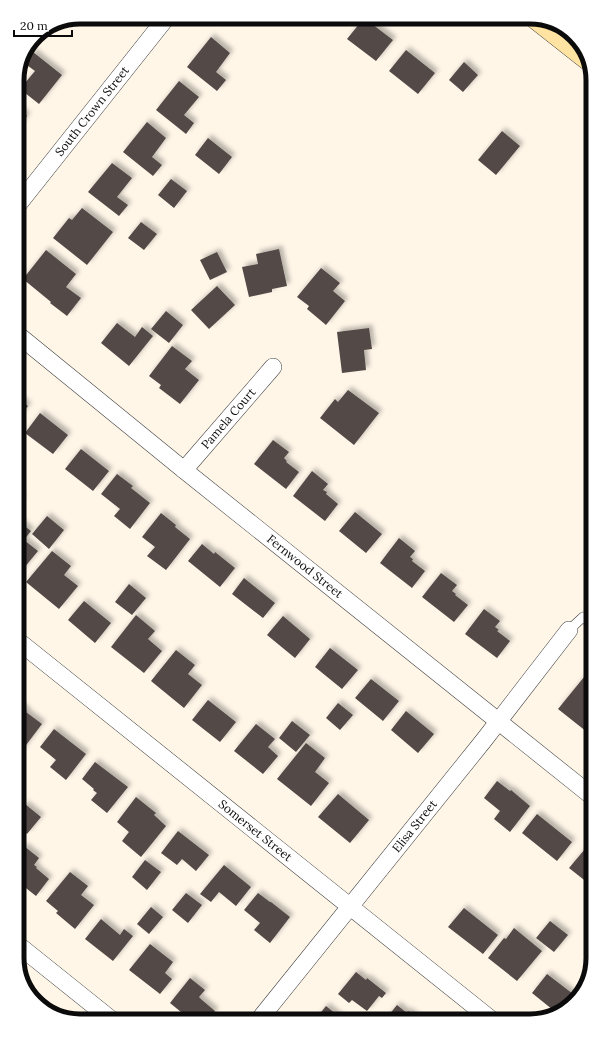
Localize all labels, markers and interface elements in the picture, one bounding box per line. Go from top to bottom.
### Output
scale bar [14,12,72,38]
text: 20 m [20,18,48,33]
street label: South Crown Street [52,63,132,159]
street label: Pamela Court [198,384,259,452]
street label: Fernwood Street [264,531,346,601]
street label: Somerset Street [216,796,296,864]
street label: Elisa Street [389,796,440,855]

